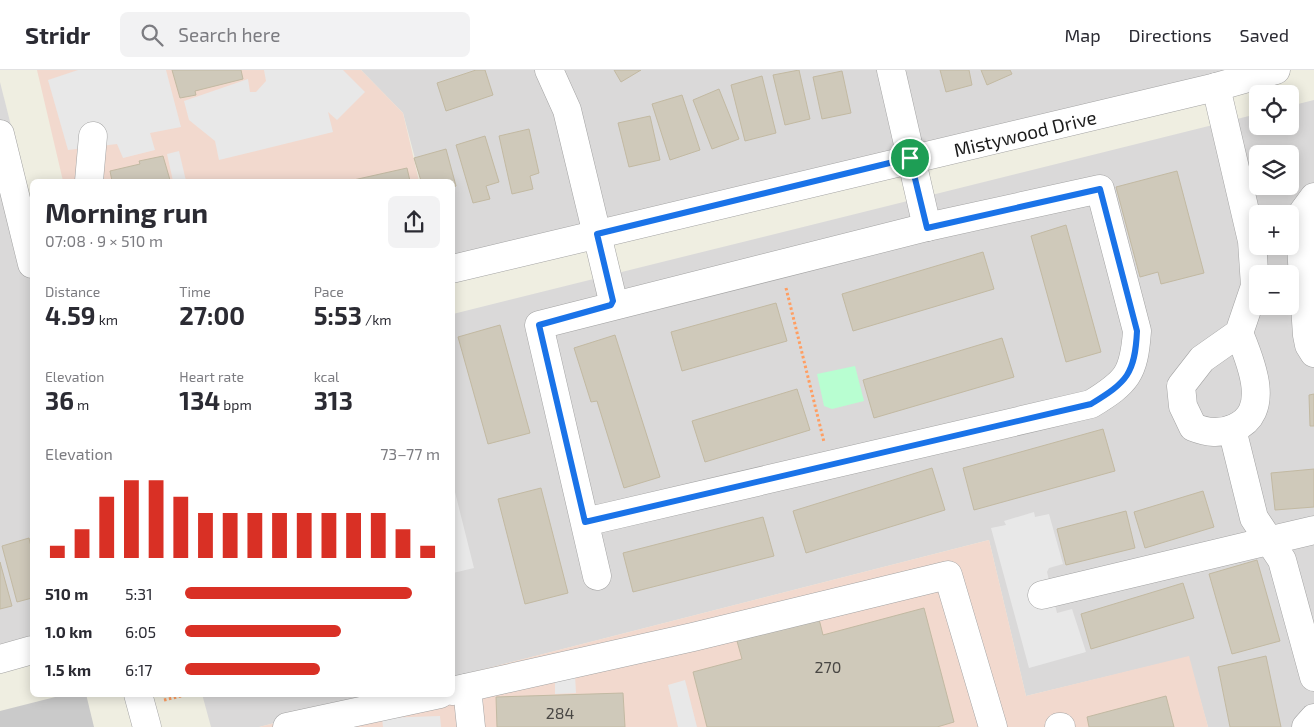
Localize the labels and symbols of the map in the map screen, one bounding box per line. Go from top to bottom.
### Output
street label: Mistywood Drive [951,104,1099,161]
pin [889,137,931,179]
house number: 270 [815,657,841,676]
house number: 284 [546,703,574,722]

